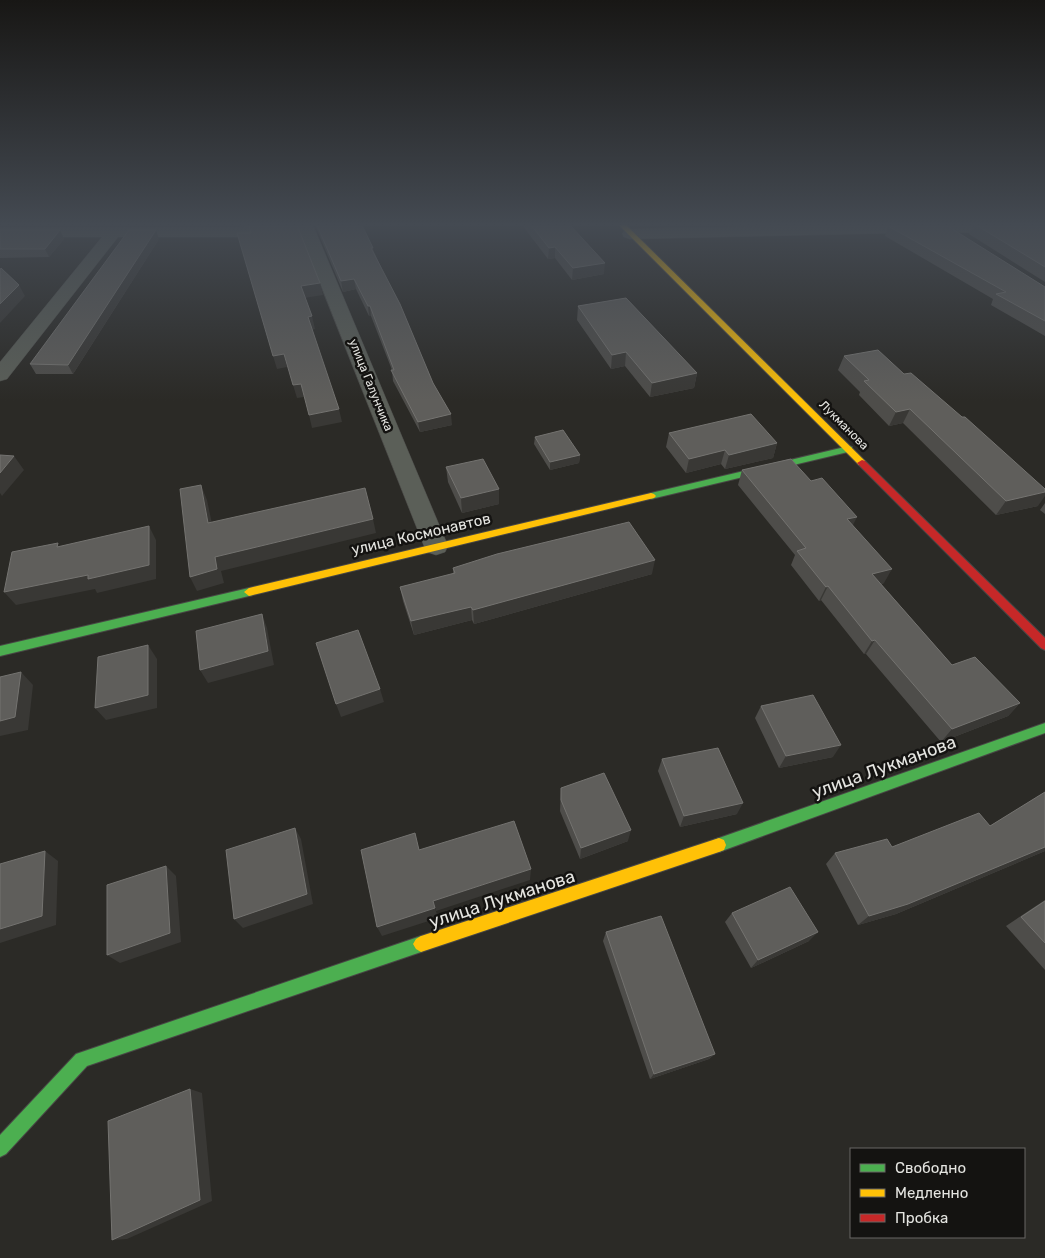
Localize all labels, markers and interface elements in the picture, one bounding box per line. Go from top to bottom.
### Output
street label: улица Галунчика [346,337,396,433]
street label: Лукманова [816,397,872,453]
street label: улица Космонавтов [350,509,492,559]
street label: улица Лукманова [809,731,959,803]
street label: улица Лукманова [426,865,578,933]
legend [850,1148,1025,1238]
text: Свободно [895,1159,966,1177]
text: Медленно [895,1184,968,1202]
text: Пробка [895,1209,948,1227]

